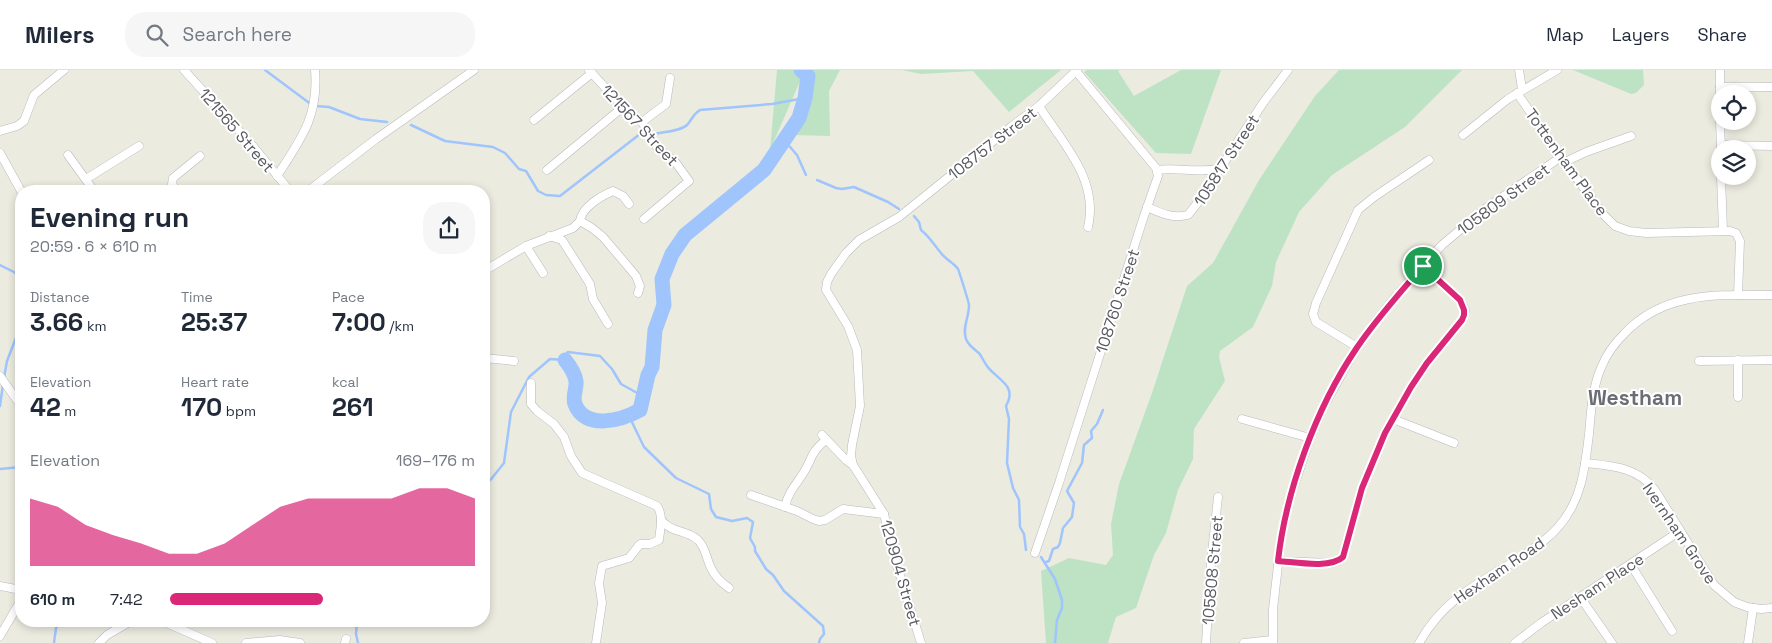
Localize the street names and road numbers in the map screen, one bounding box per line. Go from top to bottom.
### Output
street label: 121567 Street [596,80,683,171]
street label: 121565 Street [194,84,279,177]
street label: 108757 Street [944,102,1041,185]
street label: Tottenham Place [1521,104,1613,220]
street label: 105817 Street [1189,110,1264,210]
street label: 105809 Street [1453,159,1554,240]
street label: 108760 Street [1091,246,1144,356]
street label: Ivernham Grove [1638,478,1721,588]
street label: 105808 Street [1197,514,1228,626]
street label: 120904 Street [875,518,926,629]
street label: Hexham Road [1450,532,1549,609]
street label: Nesham Place [1547,548,1648,624]

